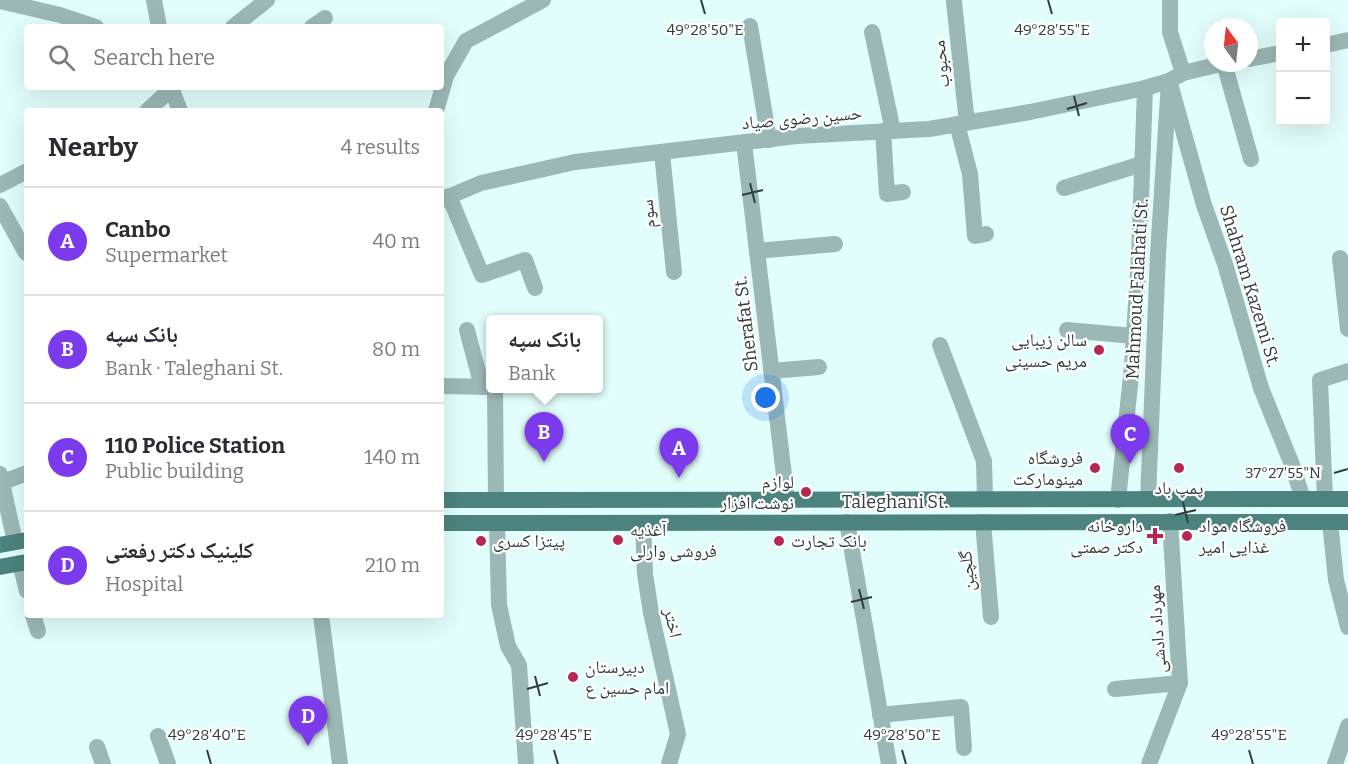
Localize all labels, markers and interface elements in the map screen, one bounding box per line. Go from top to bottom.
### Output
north arrow [1204,18,1258,72]
map controls [1276,18,1330,126]
button: + [1276,18,1330,72]
text: 49°28'50"E [666,21,744,39]
text: 49°28'55"E [1014,21,1090,39]
search box [24,24,444,90]
street label: محبوب [928,39,954,89]
icon: search [45,41,78,74]
text: Search here [93,44,215,71]
button: − [1276,72,1330,126]
street label: حسین رضوی صیاد [741,102,863,134]
text: Nearby [48,132,138,163]
text: 4 results [341,135,420,159]
street label: سوم [636,198,661,230]
street label: Mahmoud Falahati St. [1121,198,1153,380]
street label: Shahram Kazemi St. [1215,202,1285,370]
text: Canbo [105,216,171,243]
text: A [60,229,75,253]
text: 40 m [372,229,420,253]
text: Supermarket [105,243,228,267]
street label: Sherafat St. [729,275,763,373]
popup [486,315,603,393]
text: بانک سپه [105,321,178,348]
text: بانک سپه [508,326,581,353]
place label: سالن زیبایی مریم حسینی [1005,329,1087,373]
text: B [61,337,74,361]
text: 80 m [372,337,420,361]
marker: سالن زیبایی مریم حسینی [1092,343,1106,357]
text: Bank · Taleghani St. [105,356,283,380]
text: Bank [508,361,555,385]
your location [751,383,780,412]
pin: B [524,412,564,462]
pin: C [1110,414,1150,464]
pin: A [660,428,698,478]
text: 110 Police Station [105,432,285,459]
text: C [61,445,74,469]
text: 140 m [364,445,420,469]
place label: فروشگاه مینومارکت [1013,447,1083,490]
text: Public building [105,459,244,483]
marker: فروشگاه مینومارکت [1088,461,1102,475]
marker: پمپ باد [1172,461,1186,475]
text: 37°27'55"N [1245,464,1321,482]
place label: لوازم نوشت افزار [719,471,794,514]
place label: پمپ باد [1155,477,1203,499]
marker: لوازم نوشت افزار [799,485,813,499]
street label: Taleghani St. [842,491,948,513]
place label: داروخانه دکتر صمتی [1070,515,1143,558]
place label: فروشگاه مواد غذایی امیر [1198,515,1286,558]
place label: آغذیه فروشی وارلی [630,519,717,562]
marker: داروخانه دکتر صمتی [1148,529,1162,543]
marker: فروشگاه مواد غذایی امیر [1180,529,1194,543]
place label: پیتزا کسری [493,530,565,552]
place label: بانک تجارت [791,530,867,552]
marker: آغذیه فروشی وارلی [611,533,625,547]
marker: پیتزا کسری [474,534,488,548]
marker: بانک تجارت [772,534,786,548]
text: کلینیک دکتر رفعتی [105,537,254,564]
street label: گلچین [954,549,980,592]
text: D [60,553,75,577]
text: 210 m [365,553,420,577]
text: Hospital [105,572,183,596]
street label: مهرداد دادشی [1143,584,1171,674]
street label: اختر [659,605,687,640]
place label: دبیرستان امام حسین ع [585,656,669,700]
marker: دبیرستان امام حسین ع [566,670,580,684]
pin: D [288,696,328,746]
text: 49°28'40"E [168,726,246,744]
text: 49°28'45"E [516,726,592,744]
text: 49°28'50"E [863,726,941,744]
text: 49°28'55"E [1211,726,1287,744]

